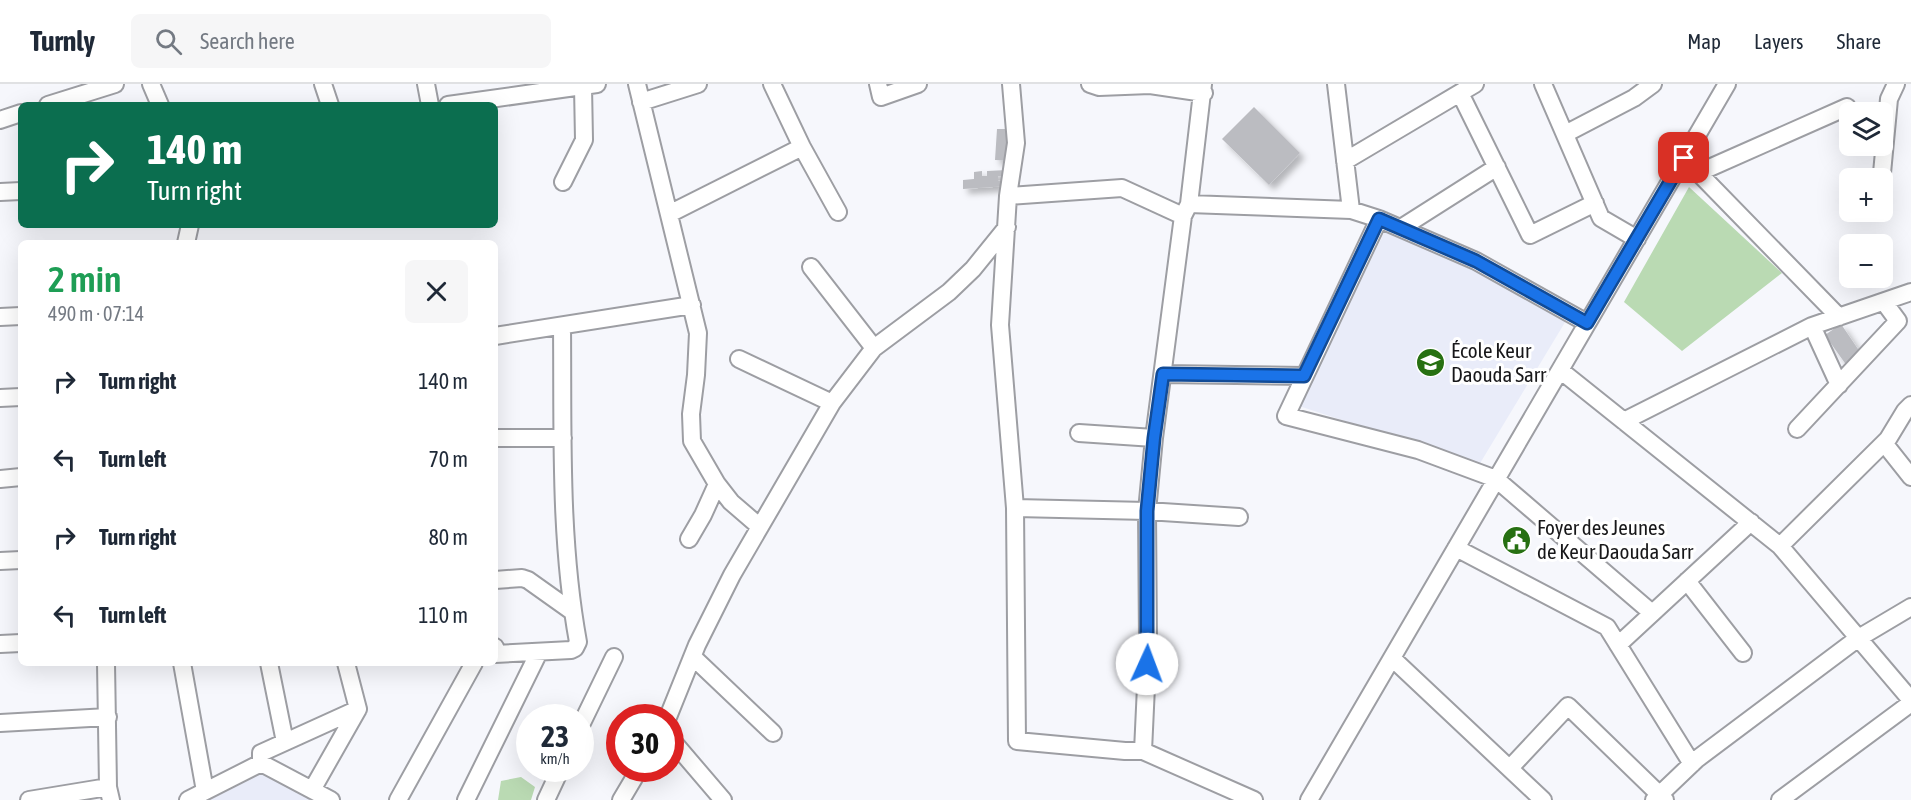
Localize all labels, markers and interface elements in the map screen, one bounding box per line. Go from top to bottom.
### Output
search box [131,14,551,68]
text: Turnly [30,25,95,57]
icon: search [152,25,185,58]
text: Search here [200,28,295,54]
text: Map [1687,29,1721,53]
text: Layers [1754,29,1804,53]
text: Share [1837,29,1881,53]
map controls [1839,102,1893,288]
button: layers [1839,102,1893,156]
text: 140 m [147,125,242,173]
icon: right [48,126,126,204]
pin [1658,132,1709,183]
icon: arrive [1667,141,1700,174]
button: + [1839,168,1893,222]
text: Turn right [147,175,242,206]
button: − [1839,234,1893,288]
text: 2 min [48,258,122,300]
button: close [405,260,468,323]
text: 490 m · 07:14 [48,302,144,325]
place label: École Keur Daouda Sarr [1451,338,1547,386]
school or university icon: École Keur Daouda Sarr [1414,347,1446,379]
icon: right [48,365,81,398]
text: Turn right [99,368,176,394]
text: 140 m [418,368,468,394]
icon: left [48,443,81,476]
text: Turn left [99,446,166,472]
text: 70 m [428,446,468,472]
place label: Foyer des Jeunes de Keur Daouda Sarr [1537,515,1694,563]
icon: right [48,521,81,554]
text: Turn right [99,524,176,550]
text: 80 m [428,524,468,550]
public building icon: Foyer des Jeunes de Keur Daouda Sarr [1500,524,1532,556]
icon: left [48,599,81,632]
text: Turn left [99,602,166,628]
text: 110 m [418,602,468,628]
position arrow [1115,632,1179,696]
speed limit sign: 30 [606,704,684,782]
text: 23 [541,719,569,753]
text: km/h [540,750,570,767]

